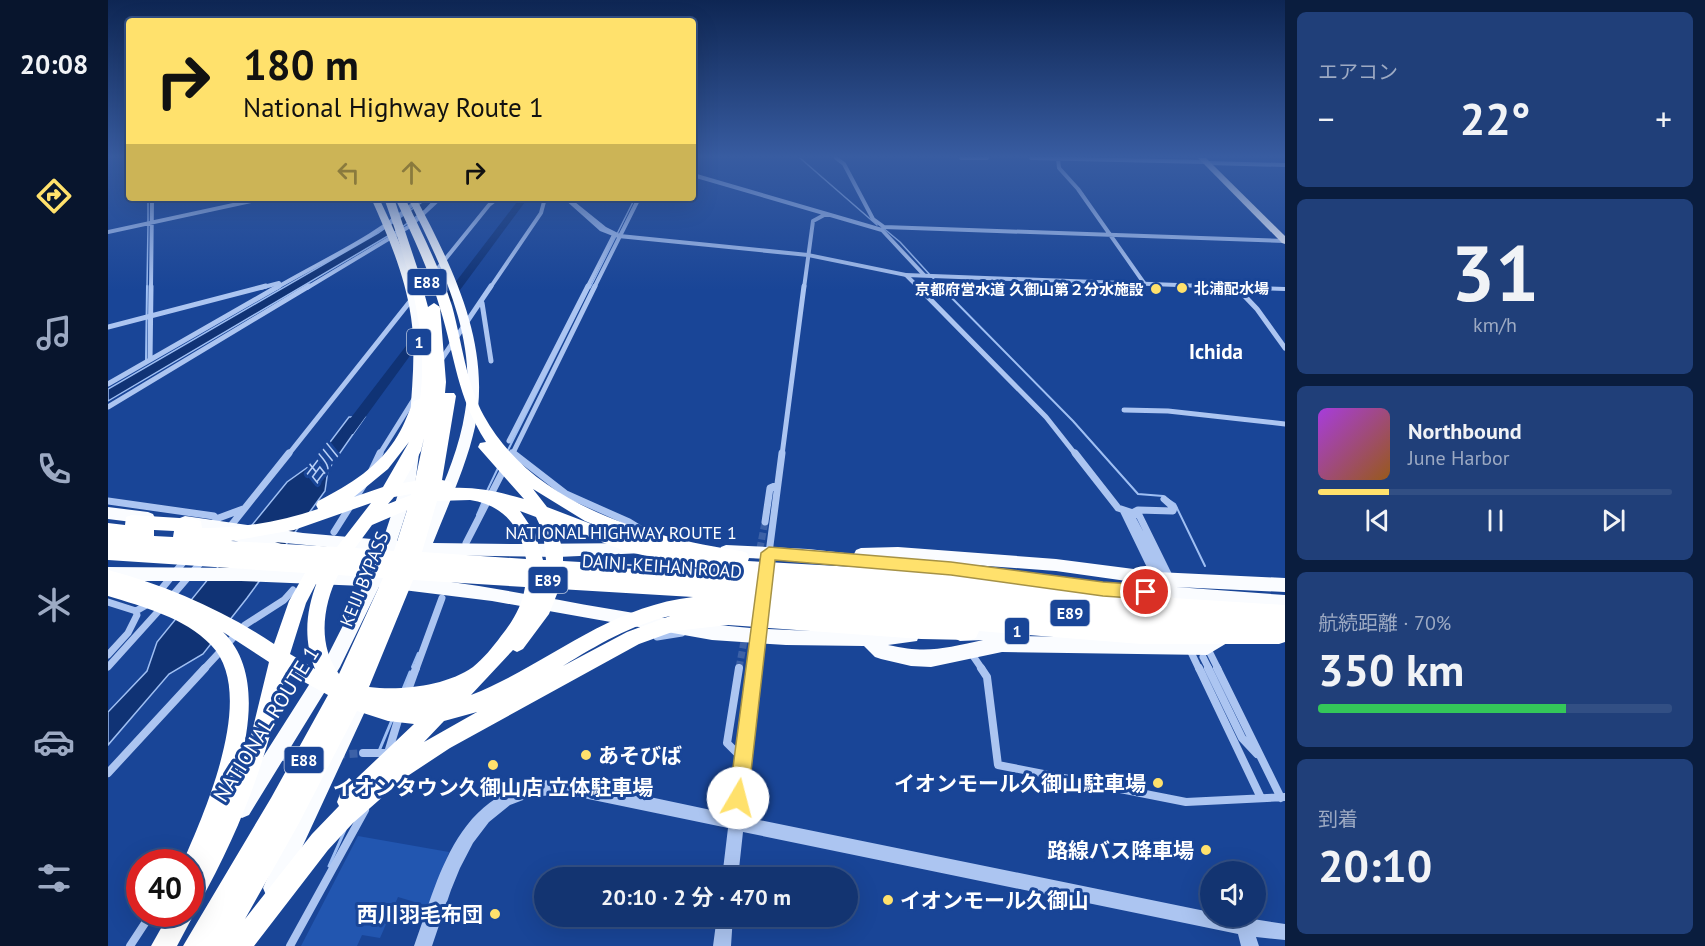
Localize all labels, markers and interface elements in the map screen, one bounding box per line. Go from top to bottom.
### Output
text: 180 m [243,37,359,92]
icon: right [144,42,222,120]
text: 20:08 [20,47,88,81]
text: エアコン [1318,59,1398,85]
text: 22° [1460,89,1530,147]
text: National Highway Route 1 [243,90,544,124]
text: − [1318,97,1335,140]
text: + [1655,97,1672,140]
icon: left [332,156,365,189]
icon: ahead [395,156,428,189]
icon: right [458,156,491,189]
icon: directions [33,175,75,217]
text: 31 [1451,222,1539,323]
road number: E88 [408,269,446,295]
place label: 北浦配水場 [1194,279,1269,298]
place label: 京都府営水道 久御山第２分水施設 [915,280,1144,299]
marker: 北浦配水場 [1175,281,1189,295]
marker: 京都府営水道 久御山第２分水施設 [1149,282,1163,296]
icon: music [33,312,75,354]
text: km/h [1473,312,1517,338]
road number: 1 [407,329,431,355]
district label: Ichida [1189,338,1243,365]
text: Northbound [1408,417,1522,445]
water label: 古川 [299,440,345,489]
text: June Harbor [1408,445,1510,471]
icon: phone [33,448,75,490]
icon: previous [1361,504,1394,537]
icon: pause [1479,504,1512,537]
icon: next [1597,504,1630,537]
street label: NATIONAL HIGHWAY ROUTE 1 [505,521,737,544]
street label: KEIJI BYPASS [335,528,393,630]
street label: DAINI-KEIHAN ROAD [581,549,743,583]
pin [1120,566,1171,617]
road number: E89 [528,567,568,593]
icon: arrive [1129,575,1162,608]
icon: climate [33,584,75,626]
road number: E89 [1050,600,1090,626]
text: 航続距離 · 70% [1318,610,1451,636]
road number: 1 [1005,618,1029,644]
text: 350 km [1318,640,1464,698]
street label: NATIONAL ROUTE 1 [207,641,325,807]
icon: car [33,721,75,763]
place label: あそびば [598,742,682,769]
road number: E88 [284,747,324,773]
marker: あそびば [579,748,593,762]
marker: イオンタウン久御山店 立体駐車場 [486,758,500,772]
position arrow [706,766,770,830]
place label: イオンモール久御山駐車場 [894,770,1146,797]
place label: イオンタウン久御山店 立体駐車場 [333,774,653,801]
marker: イオンモール久御山駐車場 [1151,776,1165,790]
text: 到着 [1318,806,1358,832]
text: 20:10 [1318,836,1432,894]
place label: 路線バス降車場 [1047,837,1194,864]
marker: 路線バス降車場 [1199,843,1213,857]
speed limit sign: 40 [126,849,204,927]
icon: filters [33,857,75,899]
map controls [1200,861,1266,927]
button: sound [1200,861,1266,927]
text: 20:10 · 2 分 · 470 m [601,883,791,911]
place label: イオンモール久御山 [900,887,1089,914]
marker: イオンモール久御山 [881,893,895,907]
place label: 西川羽毛布団 [357,901,483,928]
marker: 西川羽毛布団 [488,907,502,921]

